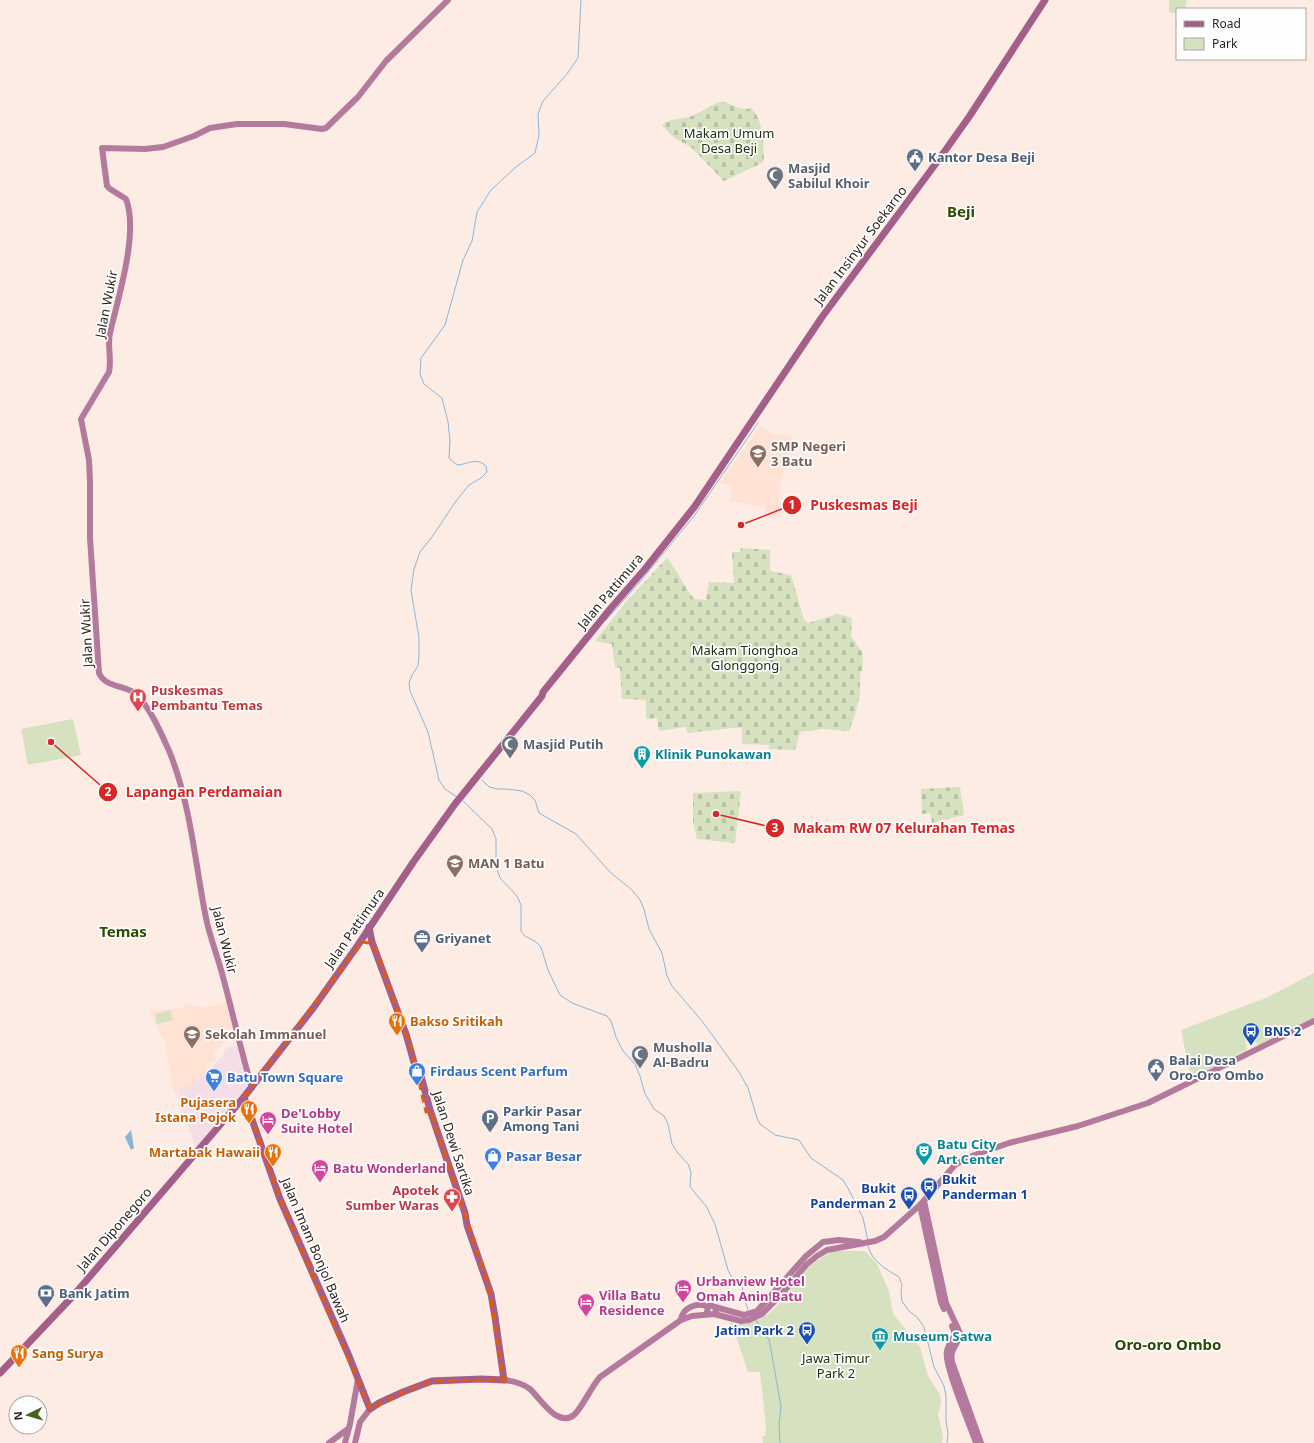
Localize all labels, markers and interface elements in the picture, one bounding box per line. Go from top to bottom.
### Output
legend [1176,8,1306,60]
text: Road [1212,15,1241,32]
text: Park [1212,35,1238,52]
park label: Makam Umum Desa Beji [684,124,774,157]
public building icon: Kantor Desa Beji [905,147,925,172]
place label: Kantor Desa Beji [928,148,1035,166]
place label: Masjid Sabilul Khoir [788,159,870,192]
mosque icon: Masjid Sabilul Khoir [765,165,785,190]
street label: Jalan Insinyur Soekarno [808,182,911,310]
district label: Beji [947,201,975,221]
street label: Jalan Wukir [90,268,121,341]
place label: SMP Negeri 3 Batu [771,437,846,470]
school or university icon: SMP Negeri 3 Batu [748,443,768,468]
callout: Puskesmas Beji [782,492,925,518]
text: Puskesmas Beji [810,495,918,514]
text: 1 [789,496,795,513]
street label: Jalan Pattimura [572,549,647,634]
street label: Jalan Wukir [75,598,97,670]
park label: Makam Tionghoa Glonggong [692,641,798,674]
place label: Puskesmas Pembantu Temas [151,681,263,714]
hospital icon: Puskesmas Pembantu Temas [128,687,148,712]
mosque icon: Masjid Putih [500,734,520,759]
place label: Masjid Putih [523,735,603,753]
building icon: Klinik Punokawan [632,744,652,769]
place label: Klinik Punokawan [655,745,771,763]
callout: Lapangan Perdamaian [98,779,291,805]
text: Lapangan Perdamaian [126,782,282,801]
text: 2 [105,783,112,800]
callout: Makam RW 07 Kelurahan Temas [765,815,1023,841]
text: Makam RW 07 Kelurahan Temas [793,818,1015,837]
text: 3 [772,819,779,836]
school or university icon: MAN 1 Batu [445,853,465,878]
place label: MAN 1 Batu [468,854,545,872]
street label: Jalan Pattimura [319,885,388,973]
street label: Jalan Wukir [207,903,242,976]
district label: Temas [99,921,147,941]
office icon: Griyanet [412,928,432,953]
place label: Griyanet [435,929,492,947]
restaurant icon: Bakso Sritikah [387,1011,407,1036]
place label: Bakso Sritikah [410,1012,503,1030]
bus stop icon: BNS 2 [1241,1021,1261,1046]
place label: BNS 2 [1264,1022,1301,1040]
school or university icon: Sekolah Immanuel [182,1024,202,1049]
place label: Sekolah Immanuel [205,1025,326,1043]
place label: Musholla Al-Badru [653,1038,712,1071]
mosque icon: Musholla Al-Badru [630,1044,650,1069]
place label: Balai Desa Oro-Oro Ombo [1169,1051,1264,1084]
public building icon: Balai Desa Oro-Oro Ombo [1146,1057,1166,1082]
shop icon: Firdaus Scent Parfum [407,1061,427,1086]
place label: Firdaus Scent Parfum [430,1062,568,1080]
supermarket icon: Batu Town Square [204,1067,224,1092]
place label: Batu Town Square [227,1068,343,1086]
street label: Jalan Dewi Sartika [428,1087,479,1197]
place label: Pujasera Istana Pojok [155,1093,237,1126]
restaurant icon: Pujasera Istana Pojok [239,1099,259,1124]
place label: Parkir Pasar Among Tani [503,1102,582,1135]
place label: De'Lobby Suite Hotel [281,1104,353,1137]
parking icon: Parkir Pasar Among Tani [480,1108,500,1133]
hotel icon: De'Lobby Suite Hotel [258,1110,278,1135]
place label: Batu City Art Center [937,1135,1005,1168]
theatre icon: Batu City Art Center [914,1141,934,1166]
restaurant icon: Martabak Hawaii [263,1142,283,1167]
place label: Martabak Hawaii [149,1143,260,1161]
shop icon: Pasar Besar [483,1146,503,1171]
place label: Pasar Besar [506,1147,582,1165]
hotel icon: Batu Wonderland [310,1158,330,1183]
place label: Batu Wonderland [333,1159,446,1177]
place label: Bukit Panderman 1 [942,1170,1028,1203]
street label: Jalan Imam Bonjol Bawah [276,1173,355,1325]
bus stop icon: Bukit Panderman 1 [919,1176,939,1201]
place label: Bukit Panderman 2 [810,1179,896,1212]
place label: Apotek Sumber Waras [346,1181,440,1214]
street label: Jalan Diponegoro [71,1183,156,1276]
bus stop icon: Bukit Panderman 2 [899,1185,919,1210]
pharmacy icon: Apotek Sumber Waras [442,1187,462,1212]
place label: Urbanview Hotel Omah Anin Batu [696,1272,805,1305]
hotel icon: Urbanview Hotel Omah Anin Batu [673,1278,693,1303]
bank icon: Bank Jatim [36,1283,56,1308]
place label: Bank Jatim [59,1284,130,1302]
place label: Villa Batu Residence [599,1286,665,1319]
hotel icon: Villa Batu Residence [576,1292,596,1317]
bus stop icon: Jatim Park 2 [797,1320,817,1345]
place label: Jatim Park 2 [715,1321,794,1339]
museum icon: Museum Satwa [870,1326,890,1351]
place label: Museum Satwa [893,1327,992,1345]
district label: Oro-oro Ombo [1115,1334,1221,1354]
restaurant icon: Sang Surya [9,1343,29,1368]
place label: Sang Surya [32,1344,104,1362]
park label: Jawa Timur Park 2 [800,1349,871,1382]
north arrow [8,1395,48,1435]
text: N [10,1411,25,1421]

